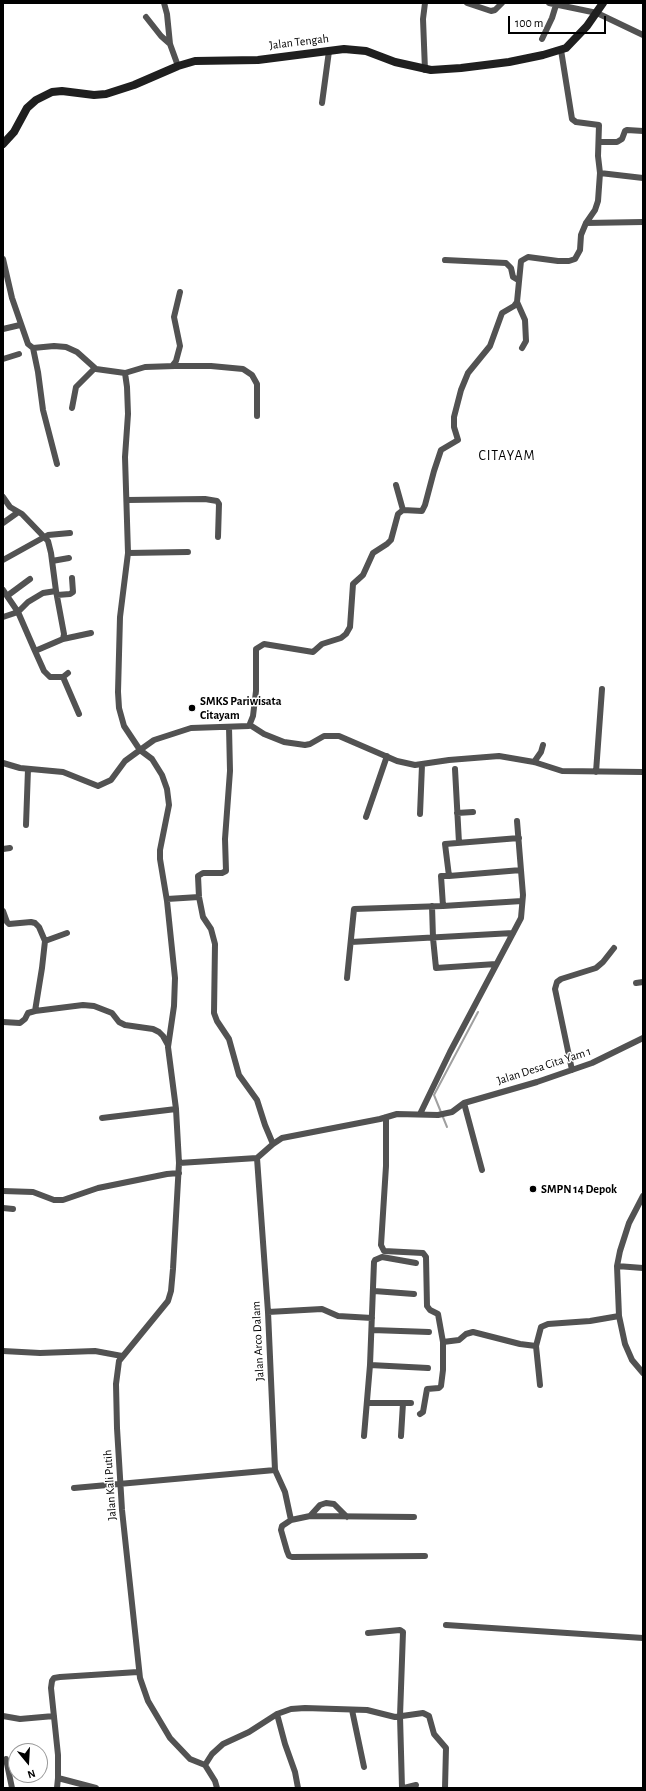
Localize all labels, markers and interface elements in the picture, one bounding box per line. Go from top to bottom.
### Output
scale bar [510,8,608,34]
text: 100 m [515,17,543,29]
street label: Jalan Tengah [268,31,330,53]
district label: CITAYAM [478,448,536,464]
place label: SMKS Pariwisata Citayam [200,694,281,722]
marker: SMKS Pariwisata Citayam [187,703,197,713]
street label: Jalan Desa Cita Yam 1 [495,1044,593,1088]
place label: SMPN 14 Depok [541,1182,617,1196]
marker: SMPN 14 Depok [528,1184,538,1194]
street label: Jalan Arco Dalam [249,1301,267,1381]
street label: Jalan Kali Putih [100,1449,120,1521]
north arrow [8,1743,48,1783]
text: N [26,1768,37,1780]

